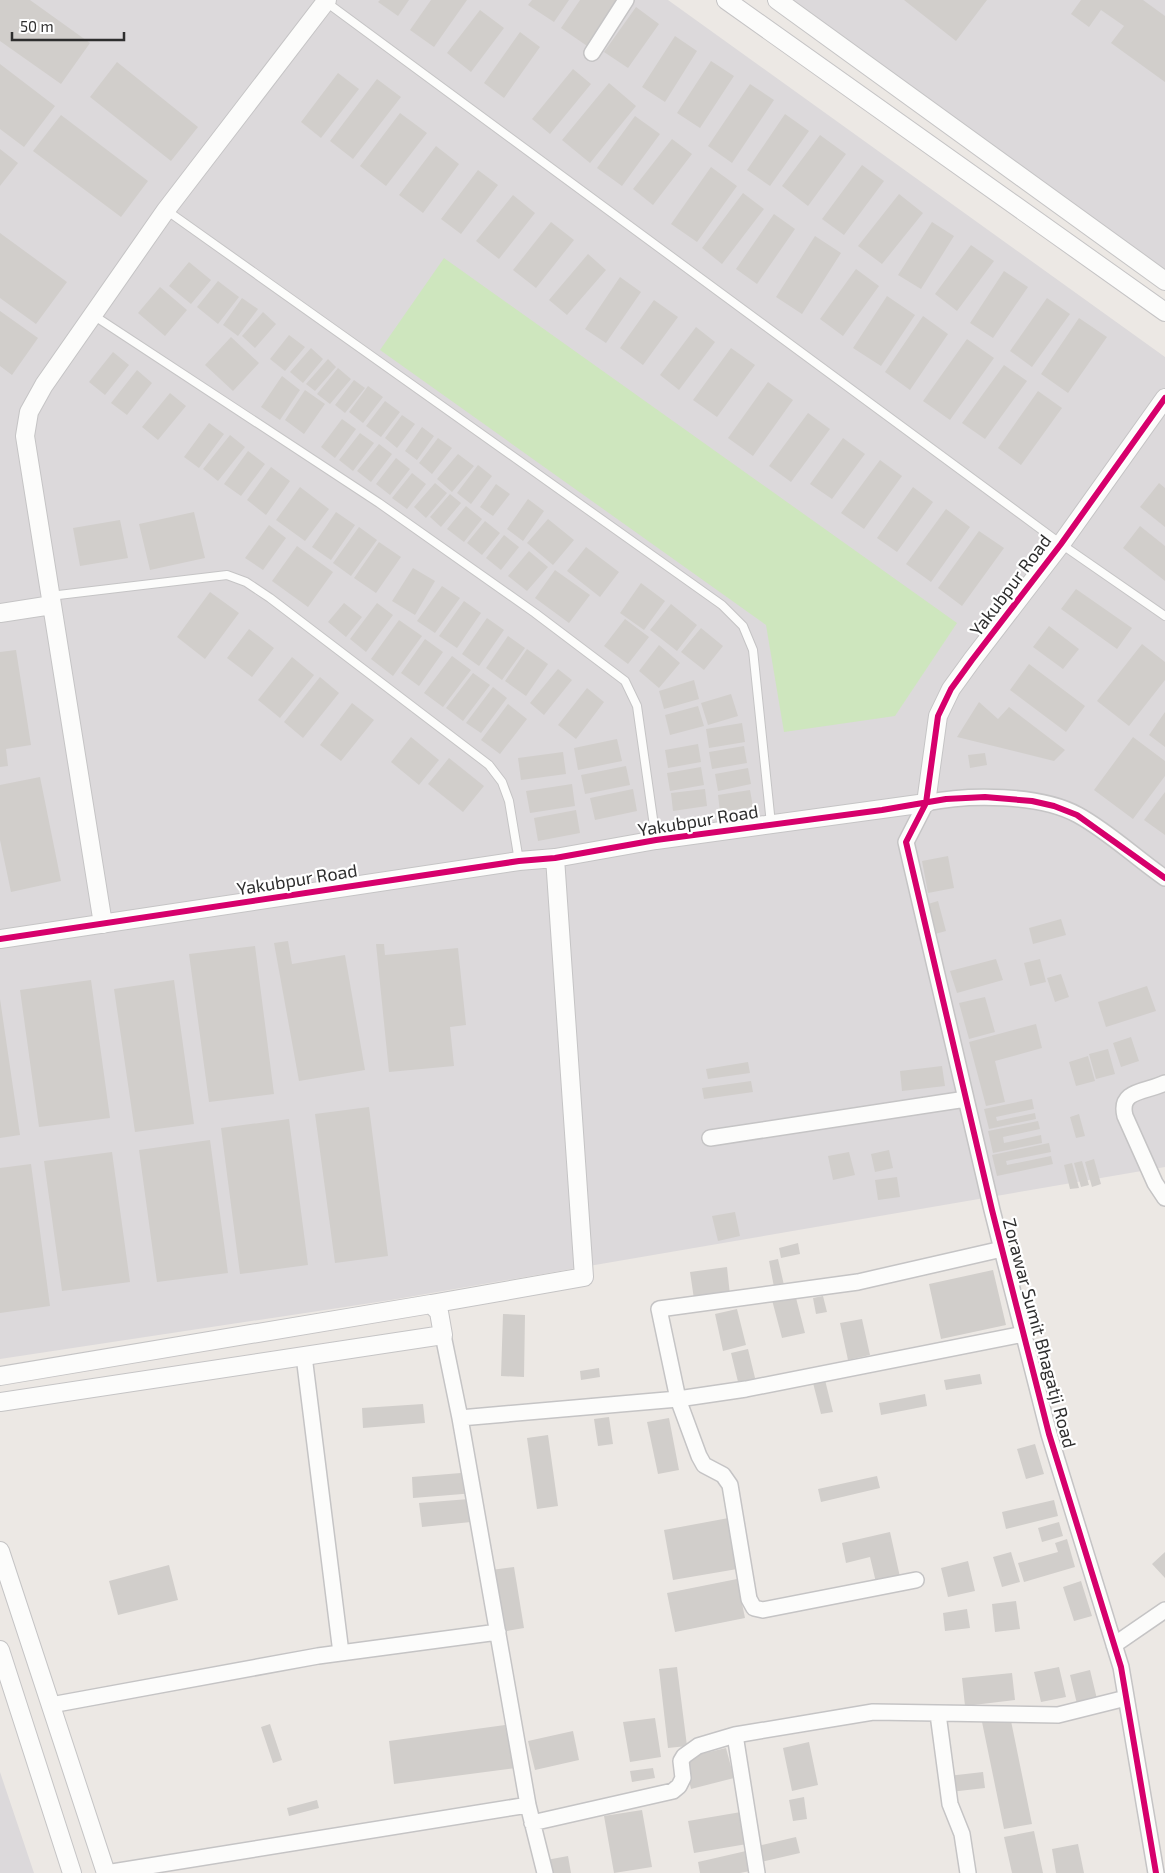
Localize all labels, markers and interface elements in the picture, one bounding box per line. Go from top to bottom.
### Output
scale bar [12,10,125,42]
text: 50 m [20,17,54,35]
street label: Yakubpur Road [965,530,1055,640]
street label: Yakubpur Road [636,800,760,840]
street label: Yakubpur Road [235,859,359,899]
street label: Zorawar Sumit Bhagatji Road [999,1216,1081,1450]

